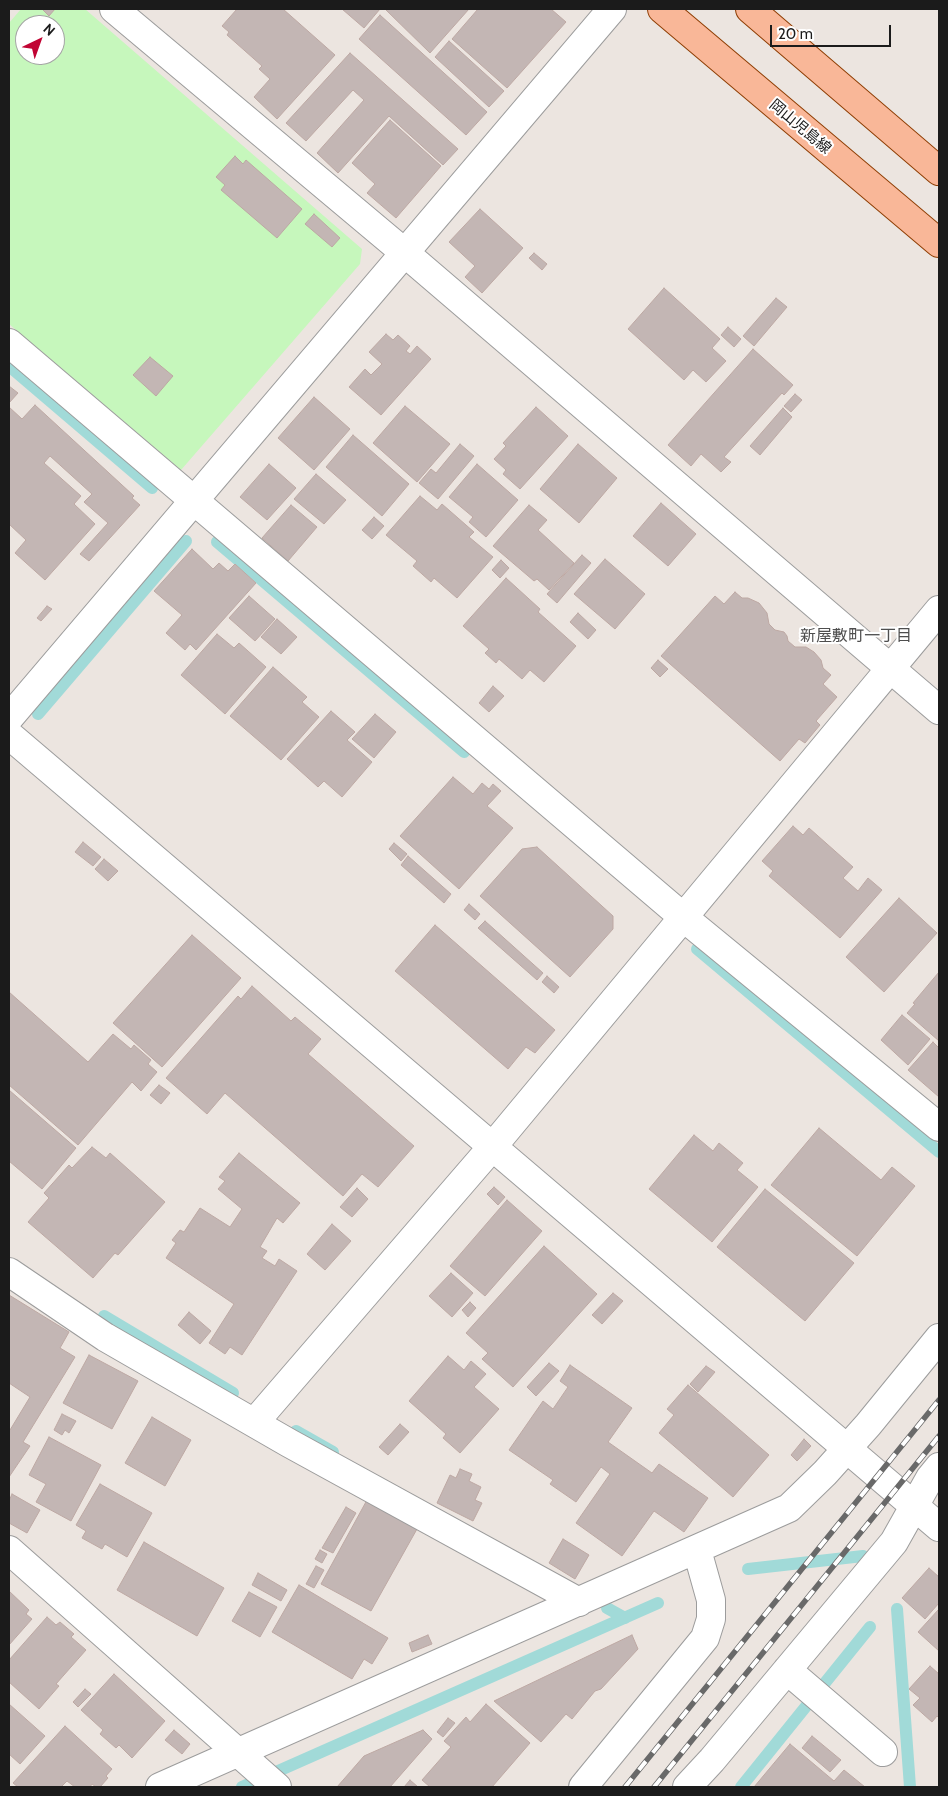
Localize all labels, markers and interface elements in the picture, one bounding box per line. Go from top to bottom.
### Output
north arrow [15,15,65,65]
scale bar [773,15,894,47]
text: N [40,20,59,40]
text: 20 m [778,25,813,43]
street label: 岡山児島線 [765,96,835,158]
district label: 新屋敷町一丁目 [800,626,912,646]

